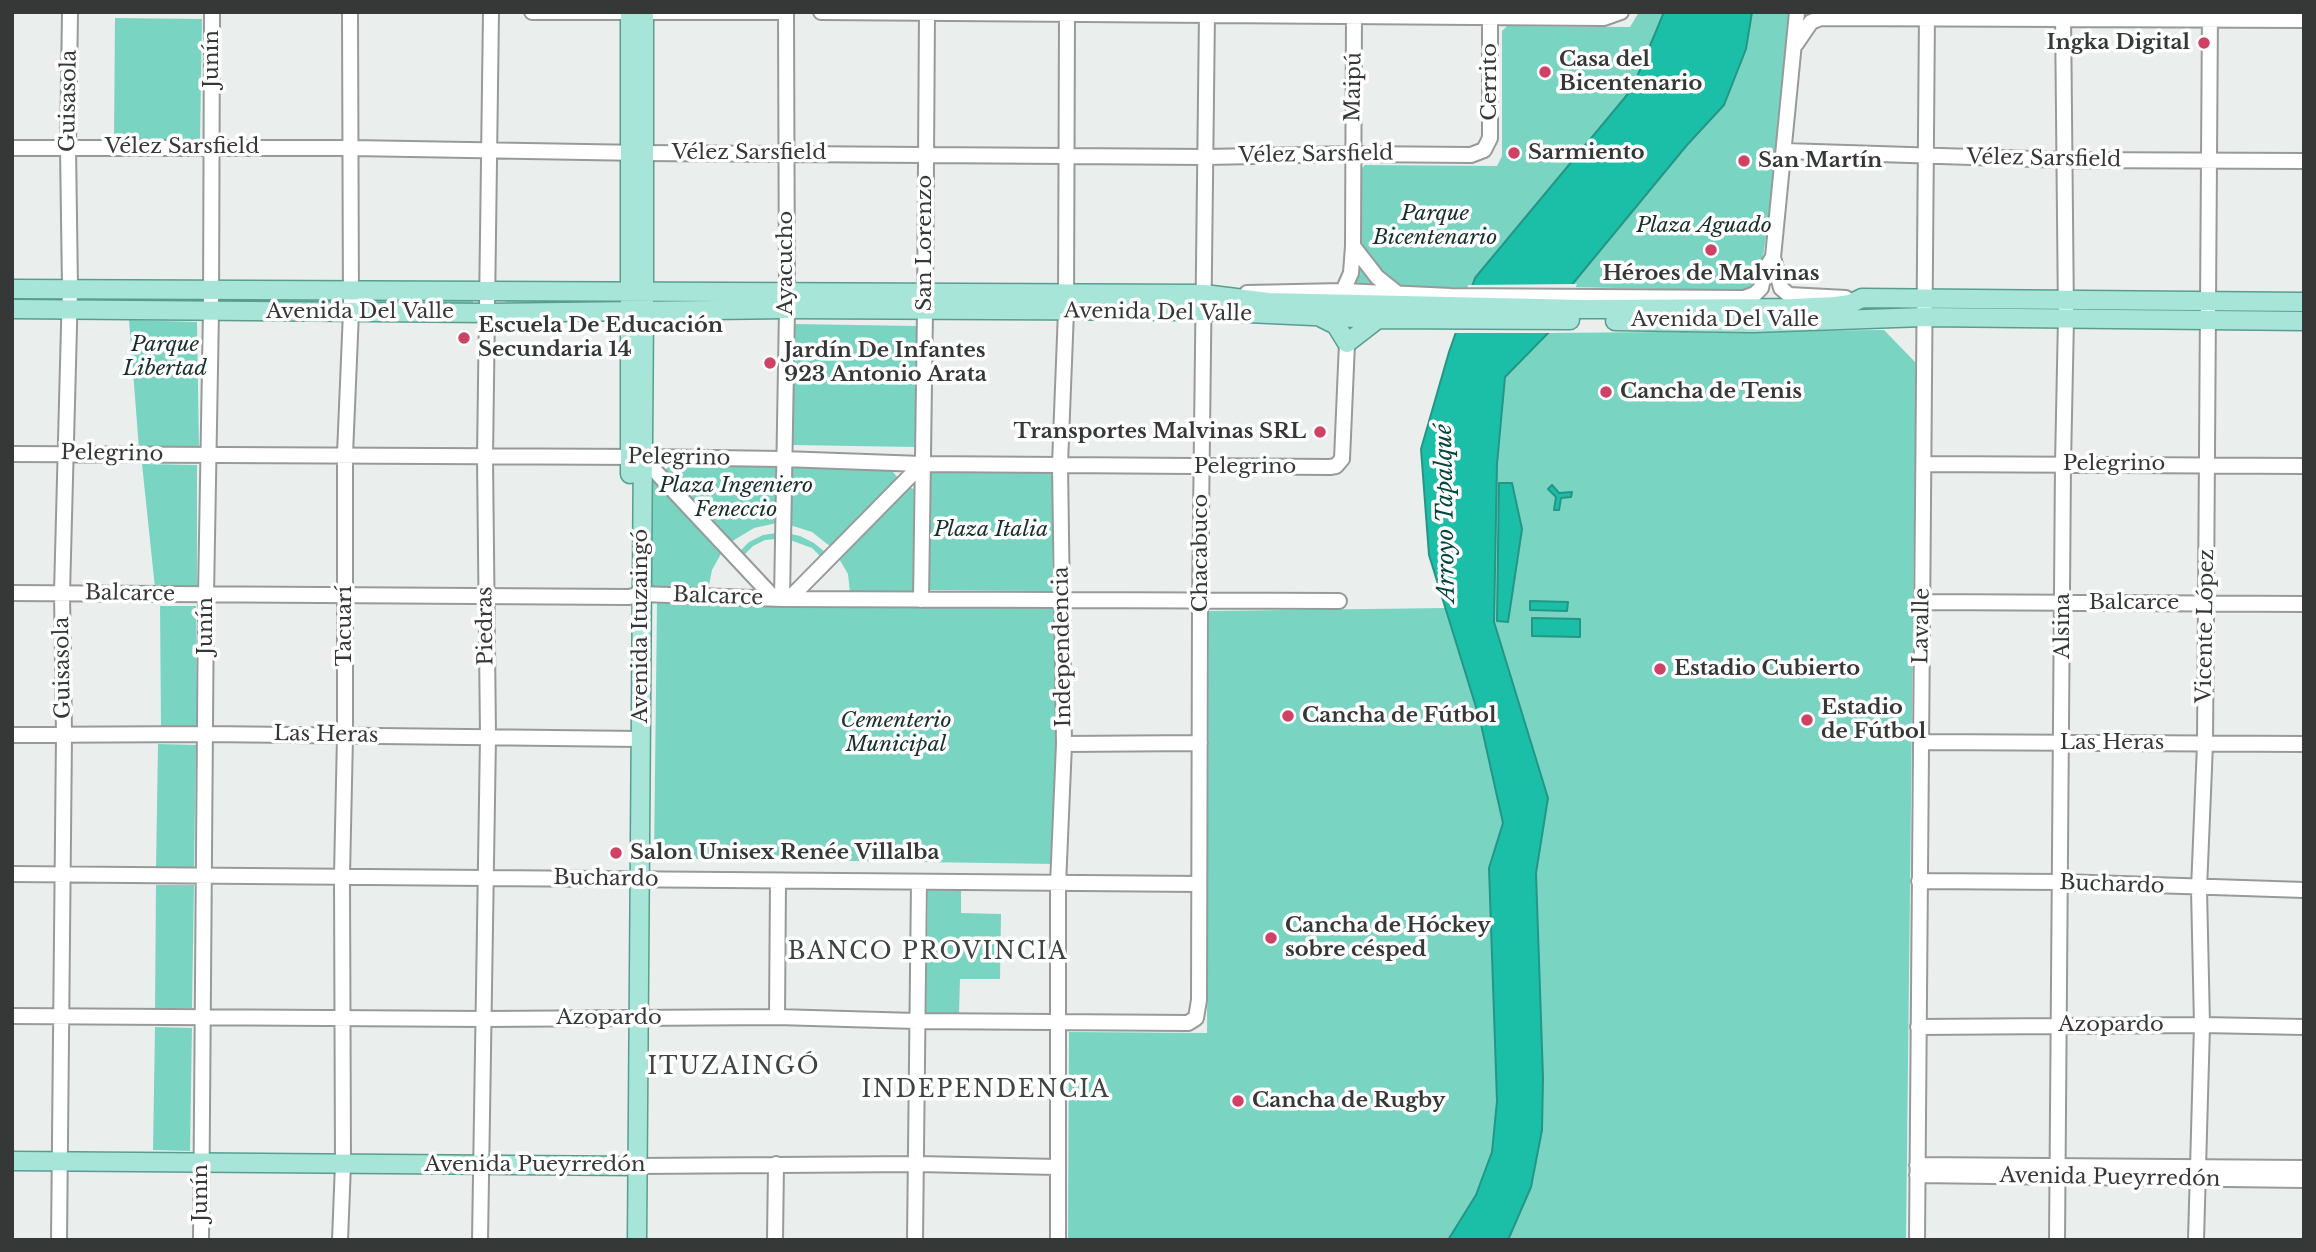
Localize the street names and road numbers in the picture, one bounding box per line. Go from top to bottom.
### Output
street label: Junín [199,30,225,88]
street label: Cerrito [1477,43,1503,121]
street label: Guisasola [56,50,82,152]
street label: Maipú [1341,52,1367,122]
street label: Vélez Sarsfield [105,134,259,160]
street label: Vélez Sarsfield [672,140,826,166]
street label: Vélez Sarsfield [1238,141,1394,169]
street label: Vélez Sarsfield [1966,145,2122,173]
street label: San Lorenzo [912,175,938,311]
street label: Ayacucho [773,211,799,315]
street label: Avenida Del Valle [266,299,454,325]
street label: Avenida Del Valle [1064,299,1252,327]
street label: Avenida Del Valle [1631,307,1819,333]
street label: Pelegrino [60,441,164,467]
street label: Pelegrino [627,445,731,471]
street label: Pelegrino [2063,451,2165,477]
street label: Pelegrino [1194,454,1296,480]
street label: Chacabuco [1188,494,1214,612]
street label: Avenida Ituzaingó [628,529,654,723]
street label: Vicente López [2192,549,2220,703]
street label: Independencia [1049,566,1077,728]
street label: Balcarce [85,581,175,607]
street label: Balcarce [672,583,764,611]
street label: Tacuarí [332,586,358,666]
street label: Piedras [473,586,499,666]
street label: Lavalle [1909,588,1935,664]
street label: Balcarce [2089,590,2179,616]
street label: Alsina [2050,593,2076,659]
street label: Junín [193,597,219,655]
street label: Guisasola [50,617,76,719]
street label: Las Heras [273,721,379,749]
street label: Las Heras [2060,730,2164,756]
street label: Buchardo [553,865,659,893]
street label: Buchardo [2059,871,2165,899]
street label: Azopardo [556,1005,662,1031]
street label: Azopardo [2058,1012,2164,1038]
street label: Avenida Pueyrredón [425,1152,645,1178]
street label: Avenida Pueyrredón [1999,1163,2221,1193]
street label: Junín [188,1164,214,1222]

